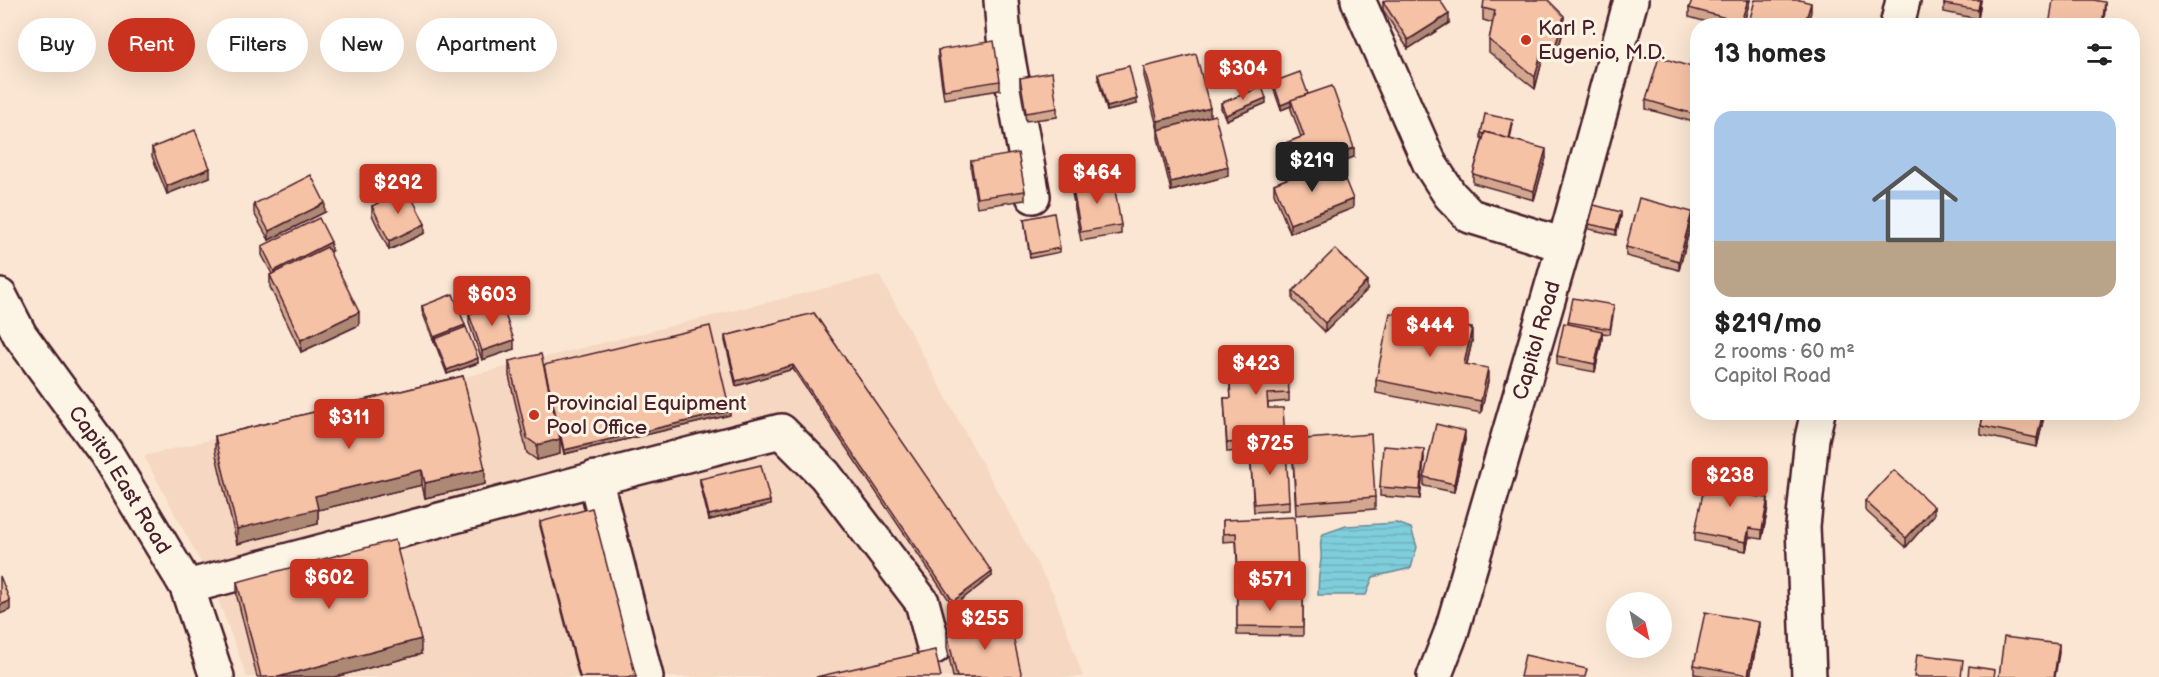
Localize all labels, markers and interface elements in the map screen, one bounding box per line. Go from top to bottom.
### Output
place label: Karl P. Eugenio, M.D. [1538,16,1665,65]
chip: Buy [18,18,96,72]
chip: Rent [108,18,195,72]
chip: Filters [207,18,308,72]
chip: New [320,18,404,72]
chip: Apartment [416,18,557,72]
marker: Karl P. Eugenio, M.D. [1519,33,1533,47]
icon: filters [2083,38,2116,71]
text: 13 homes [1714,39,1826,70]
pin: $304 [1207,50,1279,101]
text: $304 [1218,57,1268,81]
pin: $219 [1276,142,1348,193]
text: $219 [1290,149,1334,173]
icon: home [1861,150,1969,258]
pin: $464 [1061,154,1133,205]
text: $464 [1073,161,1121,185]
pin: $292 [362,164,434,215]
text: $292 [374,171,422,195]
pin: $603 [456,276,528,327]
street label: Capitol Road [1507,278,1565,403]
text: $603 [467,283,517,307]
pin: $444 [1394,307,1466,358]
text: $219/mo [1714,309,1822,340]
text: $444 [1406,314,1454,338]
text: 2 rooms · 60 m² [1714,340,1855,364]
pin: $423 [1220,345,1292,396]
text: $423 [1232,352,1280,376]
text: Capitol Road [1714,364,1831,388]
place label: Provincial Equipment Pool Office [546,391,747,440]
pin: $311 [313,399,385,450]
street label: Capitol East Road [63,401,177,559]
text: $311 [328,406,370,430]
marker: Provincial Equipment Pool Office [527,408,541,422]
pin: $725 [1234,425,1306,476]
text: $725 [1246,432,1294,456]
pin: $238 [1694,457,1766,508]
text: $238 [1706,464,1754,488]
pin: $602 [293,559,365,610]
pin: $571 [1234,561,1306,612]
text: $602 [304,566,354,590]
text: $571 [1248,568,1292,592]
north arrow [1606,592,1672,658]
map controls [1606,592,1672,658]
pin: $255 [949,600,1021,651]
text: $255 [961,607,1009,631]

